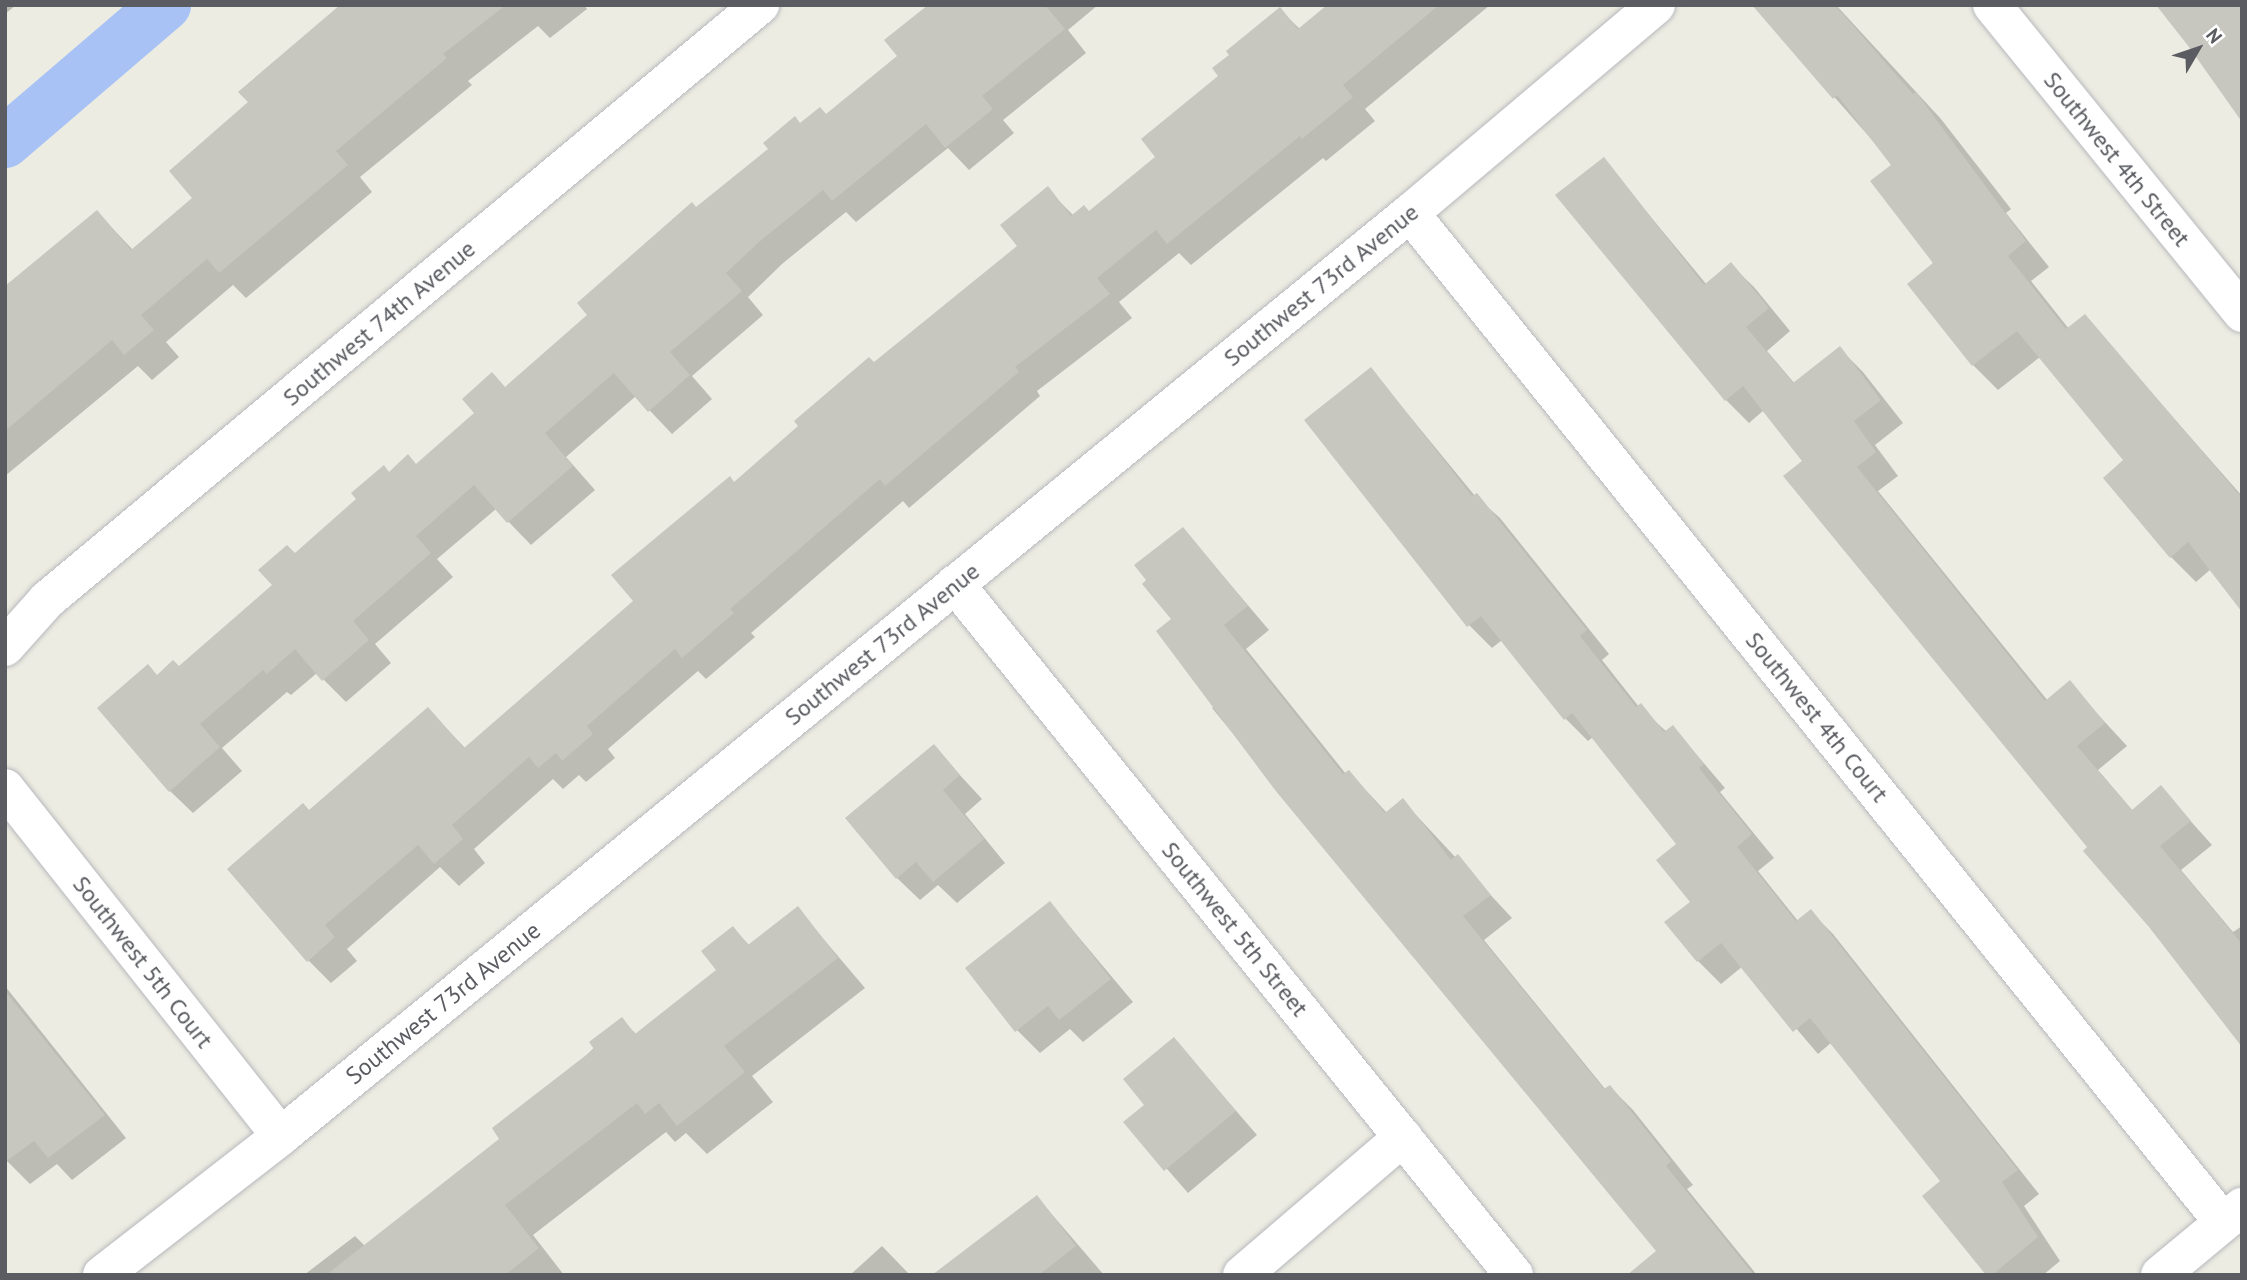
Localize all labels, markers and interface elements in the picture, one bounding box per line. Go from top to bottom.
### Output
north arrow [2163,14,2233,84]
text: N [2201,23,2228,48]
street label: Southwest 4th Street [2038,66,2196,252]
street label: Southwest 73rd Avenue [1218,197,1424,373]
street label: Southwest 74th Avenue [277,234,481,412]
street label: Southwest 73rd Avenue [779,556,985,732]
street label: Southwest 4th Court [1740,626,1894,808]
street label: Southwest 5th Street [1156,836,1314,1022]
street label: Southwest 5th Court [67,870,219,1054]
street label: Southwest 73rd Avenue [340,915,546,1091]

